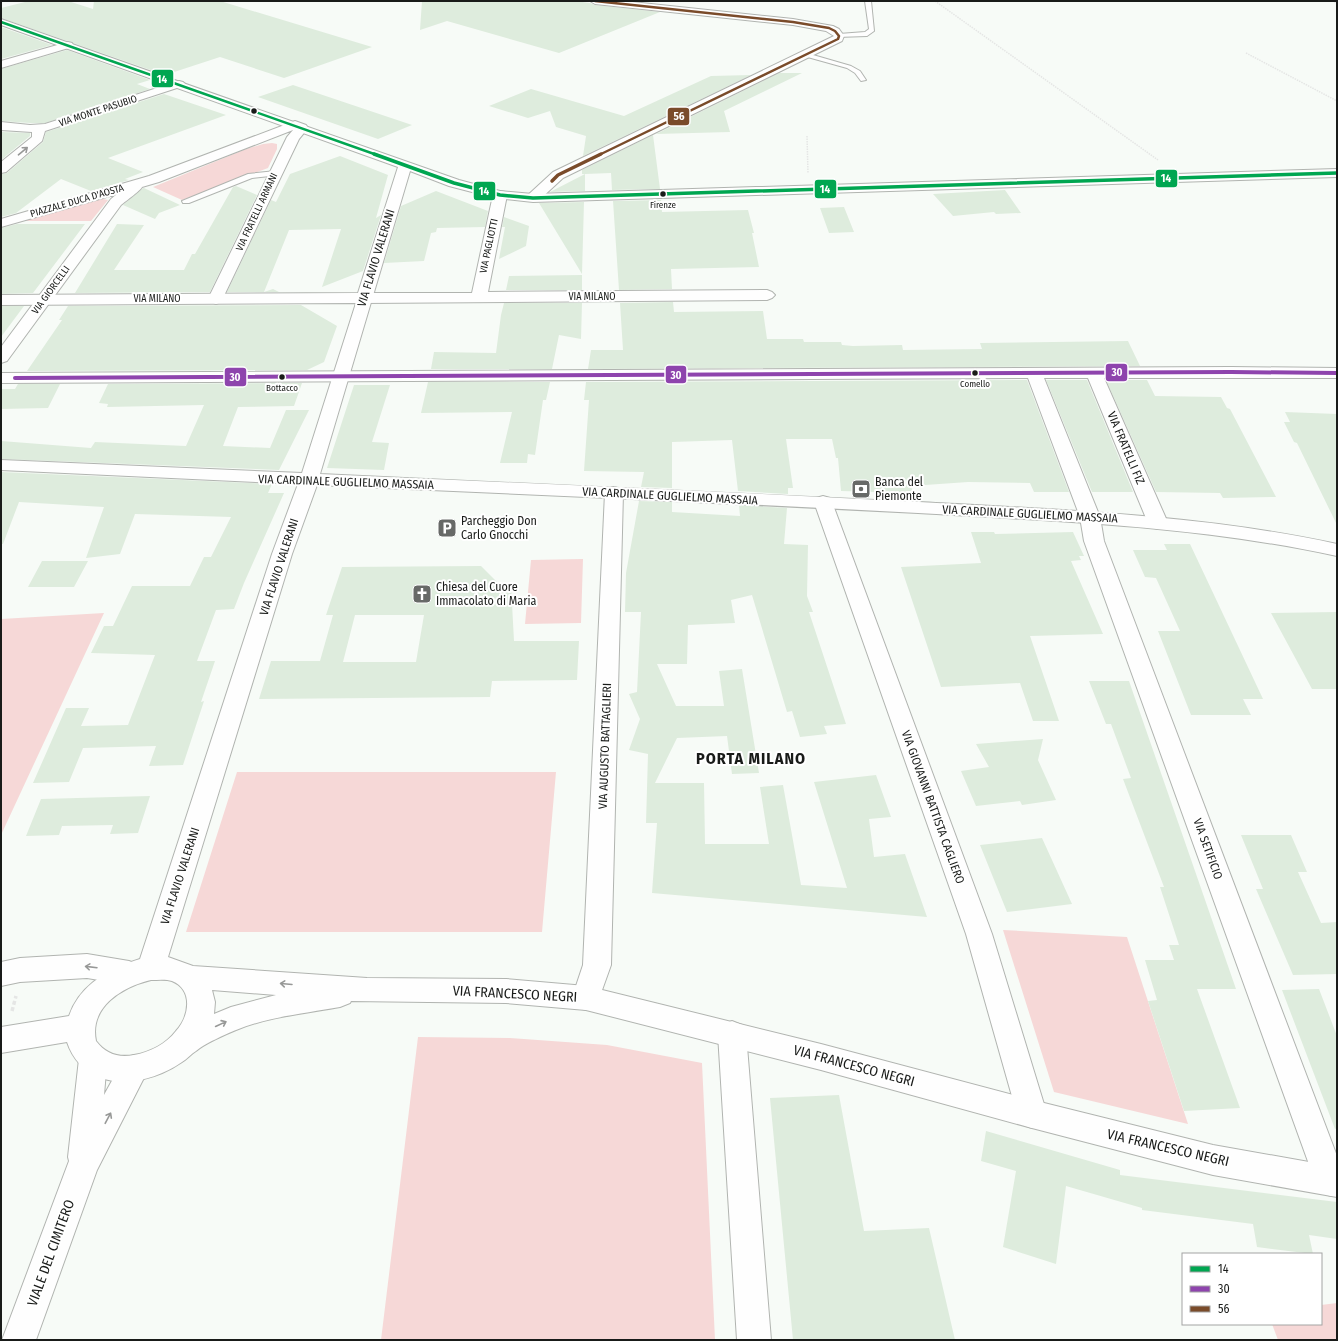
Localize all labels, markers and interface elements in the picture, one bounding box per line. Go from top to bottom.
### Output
line badge: 14 [151,69,174,88]
text: 14 [157,73,167,86]
street label: VIA MONTE PASUBIO [57,93,139,129]
unlabelled marker [249,106,259,116]
line badge: 56 [667,107,690,126]
text: 56 [673,110,685,123]
one-way arrow [18,146,28,155]
line badge: 14 [1155,169,1178,188]
street label: VIA FRATELLI ARMANI [234,171,280,253]
text: 14 [1161,172,1171,185]
line badge: 14 [814,179,837,199]
line badge: 14 [473,181,496,201]
street label: PIAZZALE DUCA D'AOSTA [29,182,126,220]
text: 14 [820,183,830,196]
text: 14 [479,185,489,198]
marker: Firenze [658,189,668,199]
place label: Firenze [650,200,677,210]
street label: VIA FLAVIO VALERANI [355,208,397,308]
street label: VIA PAGLIOTTI [477,218,501,274]
street label: VIA GIORCELLI [30,264,72,316]
street label: VIA MILANO [568,291,616,303]
street label: VIA MILANO [133,293,181,305]
line badge: 30 [1105,363,1128,382]
line badge: 30 [665,365,687,384]
text: 30 [1110,366,1123,379]
line badge: 30 [224,367,247,387]
marker: Comello [970,368,980,378]
text: 30 [669,369,682,382]
text: 30 [228,371,241,384]
marker: Bottacco [277,372,287,382]
place label: Comello [960,379,990,389]
place label: Bottacco [266,383,298,393]
street label: VIA FRATELLI FIZ [1104,409,1148,487]
street label: VIA CARDINALE GUGLIELMO MASSAIA [258,472,435,492]
place label: Banca del Piemonte [875,475,923,503]
bank icon: Banca del Piemonte [850,478,872,500]
street label: VIA CARDINALE GUGLIELMO MASSAIA [582,484,759,508]
street label: VIA CARDINALE GUGLIELMO MASSAIA [942,502,1119,526]
place label: Parcheggio Don Carlo Gnocchi [461,514,537,542]
street label: VIA FLAVIO VALERANI [257,517,301,617]
parking icon: Parcheggio Don Carlo Gnocchi [436,517,458,539]
place label: Chiesa del Cuore Immacolato di Maria [436,580,536,608]
church icon: Chiesa del Cuore Immacolato di Maria [411,583,433,605]
street label: VIA AUGUSTO BATTAGLIERI [596,683,614,809]
street label: VIA GIOVANNI BATTISTA CAGLIERO [899,728,967,886]
district label: PORTA MILANO [696,749,806,768]
street label: VIA SETIFICIO [1191,817,1225,881]
street label: VIA FLAVIO VALERANI [158,826,202,926]
one-way arrow [85,963,98,971]
one-way arrow [280,980,293,987]
street label: VIA FRANCESCO NEGRI [452,982,578,1006]
one-way arrow [215,1020,227,1027]
street label: VIA FRANCESCO NEGRI [792,1042,916,1090]
one-way arrow [105,1113,112,1125]
street label: VIA FRANCESCO NEGRI [1105,1126,1231,1170]
street label: VIALE DEL CIMITERO [24,1197,78,1309]
legend [1182,1253,1322,1325]
text: 14 [1218,1262,1229,1276]
text: 30 [1218,1282,1230,1296]
text: 56 [1218,1302,1230,1316]

